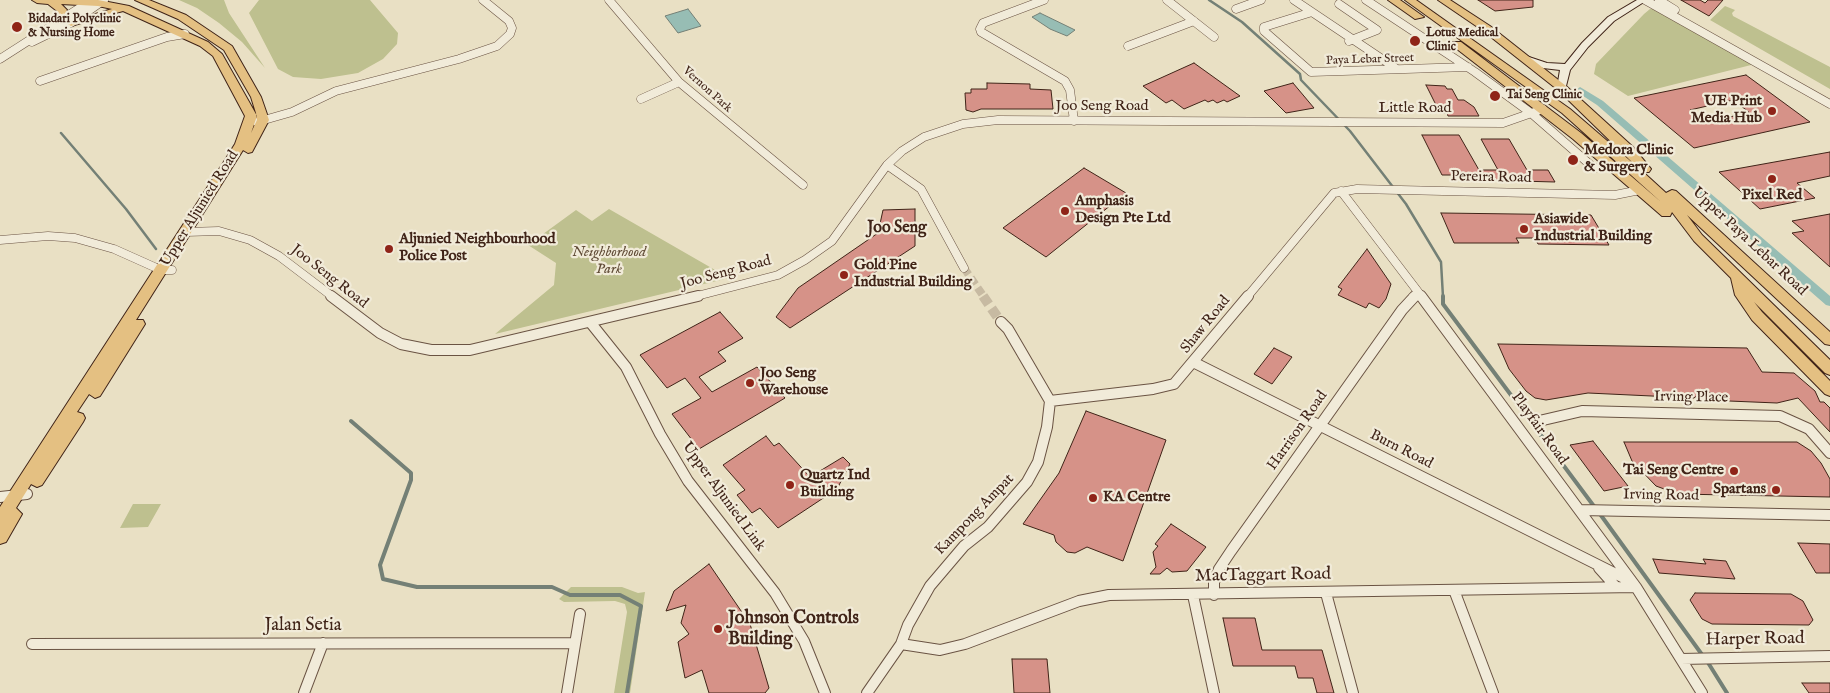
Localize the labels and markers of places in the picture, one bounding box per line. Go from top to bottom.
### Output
place label: Bidadari Polyclinic & Nursing Home [28,13,121,41]
marker: Bidadari Polyclinic & Nursing Home [10,20,24,34]
place label: Lotus Medical Clinic [1426,27,1498,55]
marker: Lotus Medical Clinic [1408,34,1422,48]
marker: Tai Seng Clinic [1488,89,1502,103]
place label: Tai Seng Clinic [1506,89,1582,103]
place label: UE Print Media Hub [1691,93,1762,128]
marker: UE Print Media Hub [1766,105,1778,117]
place label: Medora Clinic & Surgery [1584,142,1673,177]
marker: Medora Clinic & Surgery [1566,153,1580,167]
marker: Pixel Red [1766,173,1778,185]
place label: Pixel Red [1742,187,1802,205]
place label: Amphasis Design Pte Ltd [1075,193,1170,228]
marker: Amphasis Design Pte Ltd [1059,205,1071,217]
place label: Asiawide Industrial Building [1534,211,1652,246]
marker: Asiawide Industrial Building [1518,223,1530,235]
place label: Aljunied Neighbourhood Police Post [399,231,556,266]
marker: Aljunied Neighbourhood Police Post [383,243,395,255]
place label: Gold Pine Industrial Building [854,257,972,292]
marker: Gold Pine Industrial Building [838,269,850,281]
place label: Joo Seng Warehouse [760,365,828,400]
marker: Joo Seng Warehouse [744,377,756,389]
place label: Tai Seng Centre [1623,462,1724,480]
marker: Tai Seng Centre [1728,465,1740,477]
place label: Quartz Ind Building [800,467,870,502]
marker: Quartz Ind Building [784,479,796,491]
place label: Spartans [1713,481,1766,499]
marker: Spartans [1770,484,1782,496]
place label: KA Centre [1103,489,1170,507]
marker: KA Centre [1087,492,1099,504]
place label: Johnson Controls Building [728,608,859,650]
marker: Johnson Controls Building [712,623,724,635]

